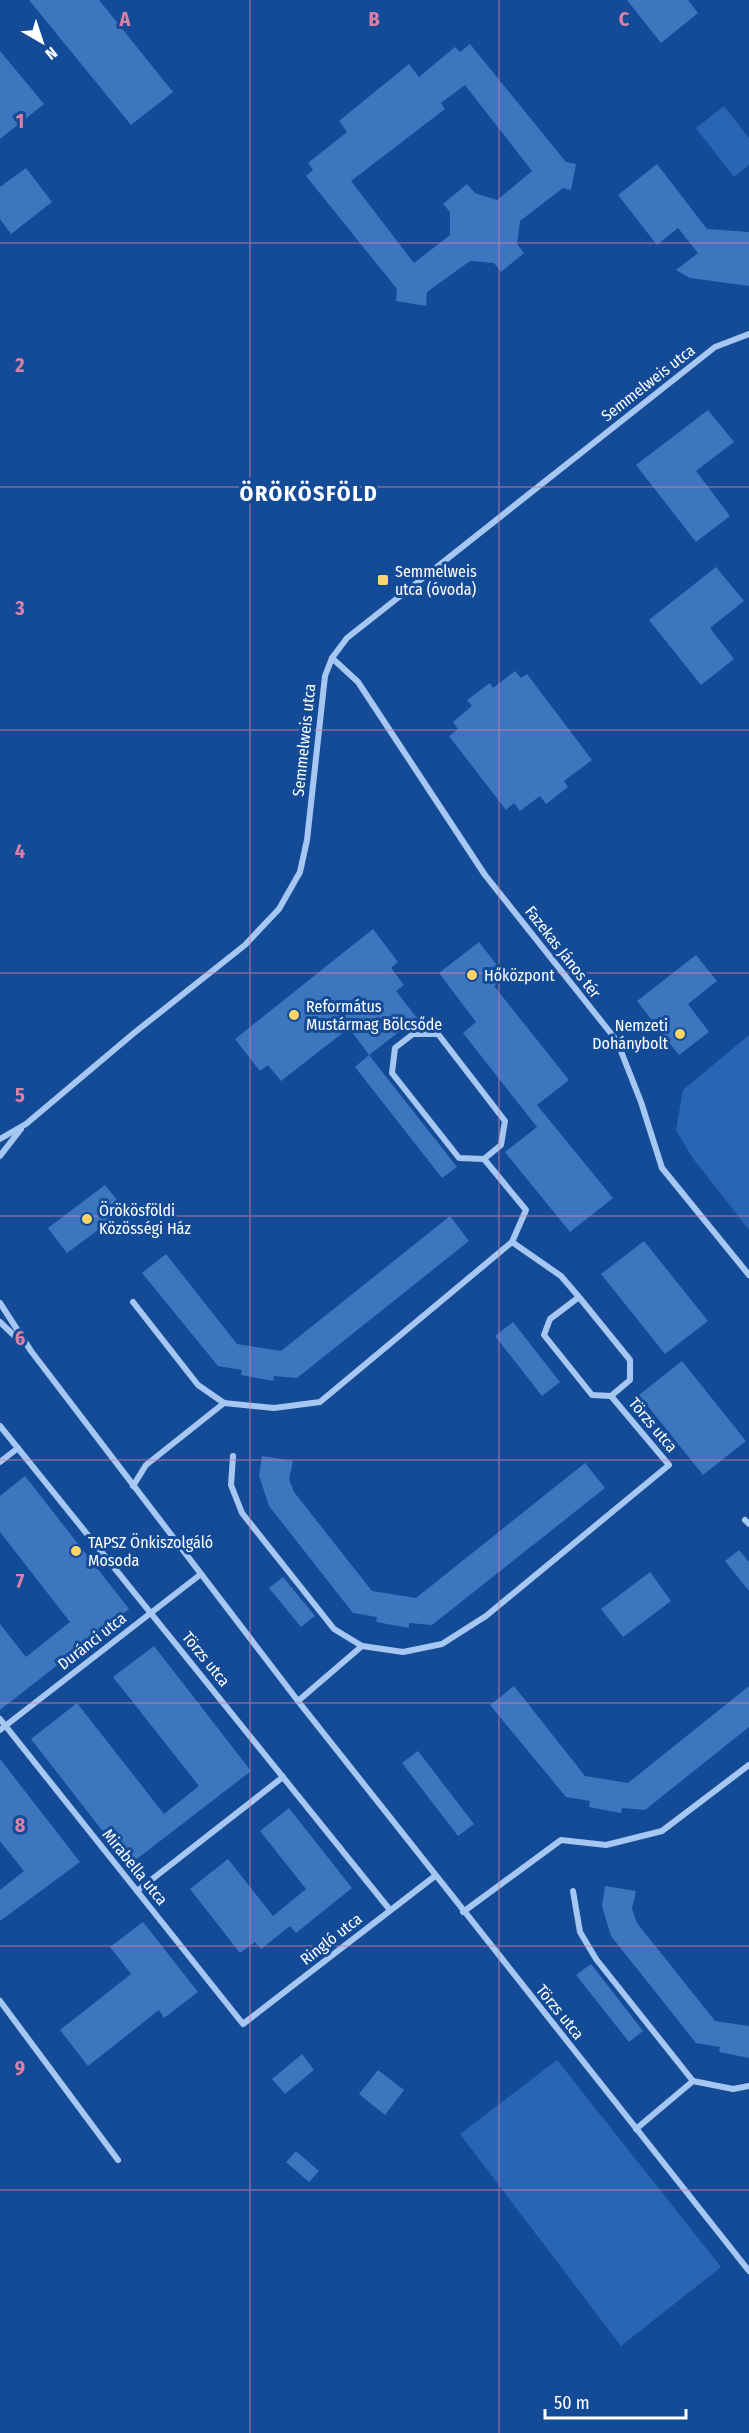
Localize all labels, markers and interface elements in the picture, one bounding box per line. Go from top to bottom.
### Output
text: A [119,7,132,31]
text: B [368,7,380,31]
text: C [619,7,630,31]
north arrow [12,12,72,72]
text: N [41,43,61,64]
text: 1 [16,109,24,133]
street label: Semmelweis utca [597,340,699,425]
text: 2 [14,353,25,377]
district label: ÖRÖKÖSFÖLD [240,480,378,507]
place label: Semmelweis utca (óvoda) [395,562,477,599]
marker: Semmelweis utca (óvoda) [376,573,390,587]
text: 3 [14,596,25,620]
street label: Semmelweis utca [289,682,319,797]
text: 4 [15,839,25,863]
street label: Fazekas János tér [521,902,605,1002]
place label: Hőközpont [484,966,555,985]
marker: Hőközpont [465,968,479,982]
place label: Református Mustármag Bölcsőde [306,997,442,1034]
marker: Református Mustármag Bölcsőde [287,1008,301,1022]
place label: Nemzeti Dohánybolt [592,1016,669,1053]
marker: Nemzeti Dohánybolt [673,1027,687,1041]
text: 5 [15,1083,25,1107]
place label: Örökösföldi Közösségi Ház [99,1201,191,1238]
marker: Örökösföldi Közösségi Ház [80,1212,94,1226]
text: 6 [15,1326,25,1350]
street label: Törzs utca [625,1394,681,1456]
place label: TAPSZ Önkiszolgáló Mosoda [88,1533,213,1570]
marker: TAPSZ Önkiszolgáló Mosoda [69,1544,83,1558]
text: 7 [16,1569,25,1593]
street label: Duránci utca [54,1608,130,1674]
street label: Törzs utca [178,1628,234,1690]
text: 8 [15,1813,26,1837]
street label: Mirabella utca [98,1825,172,1909]
street label: Ringló utca [296,1909,366,1969]
street label: Törzs utca [532,1981,588,2043]
text: 9 [15,2056,25,2080]
scale bar [545,2382,686,2420]
text: 50 m [554,2392,590,2414]

